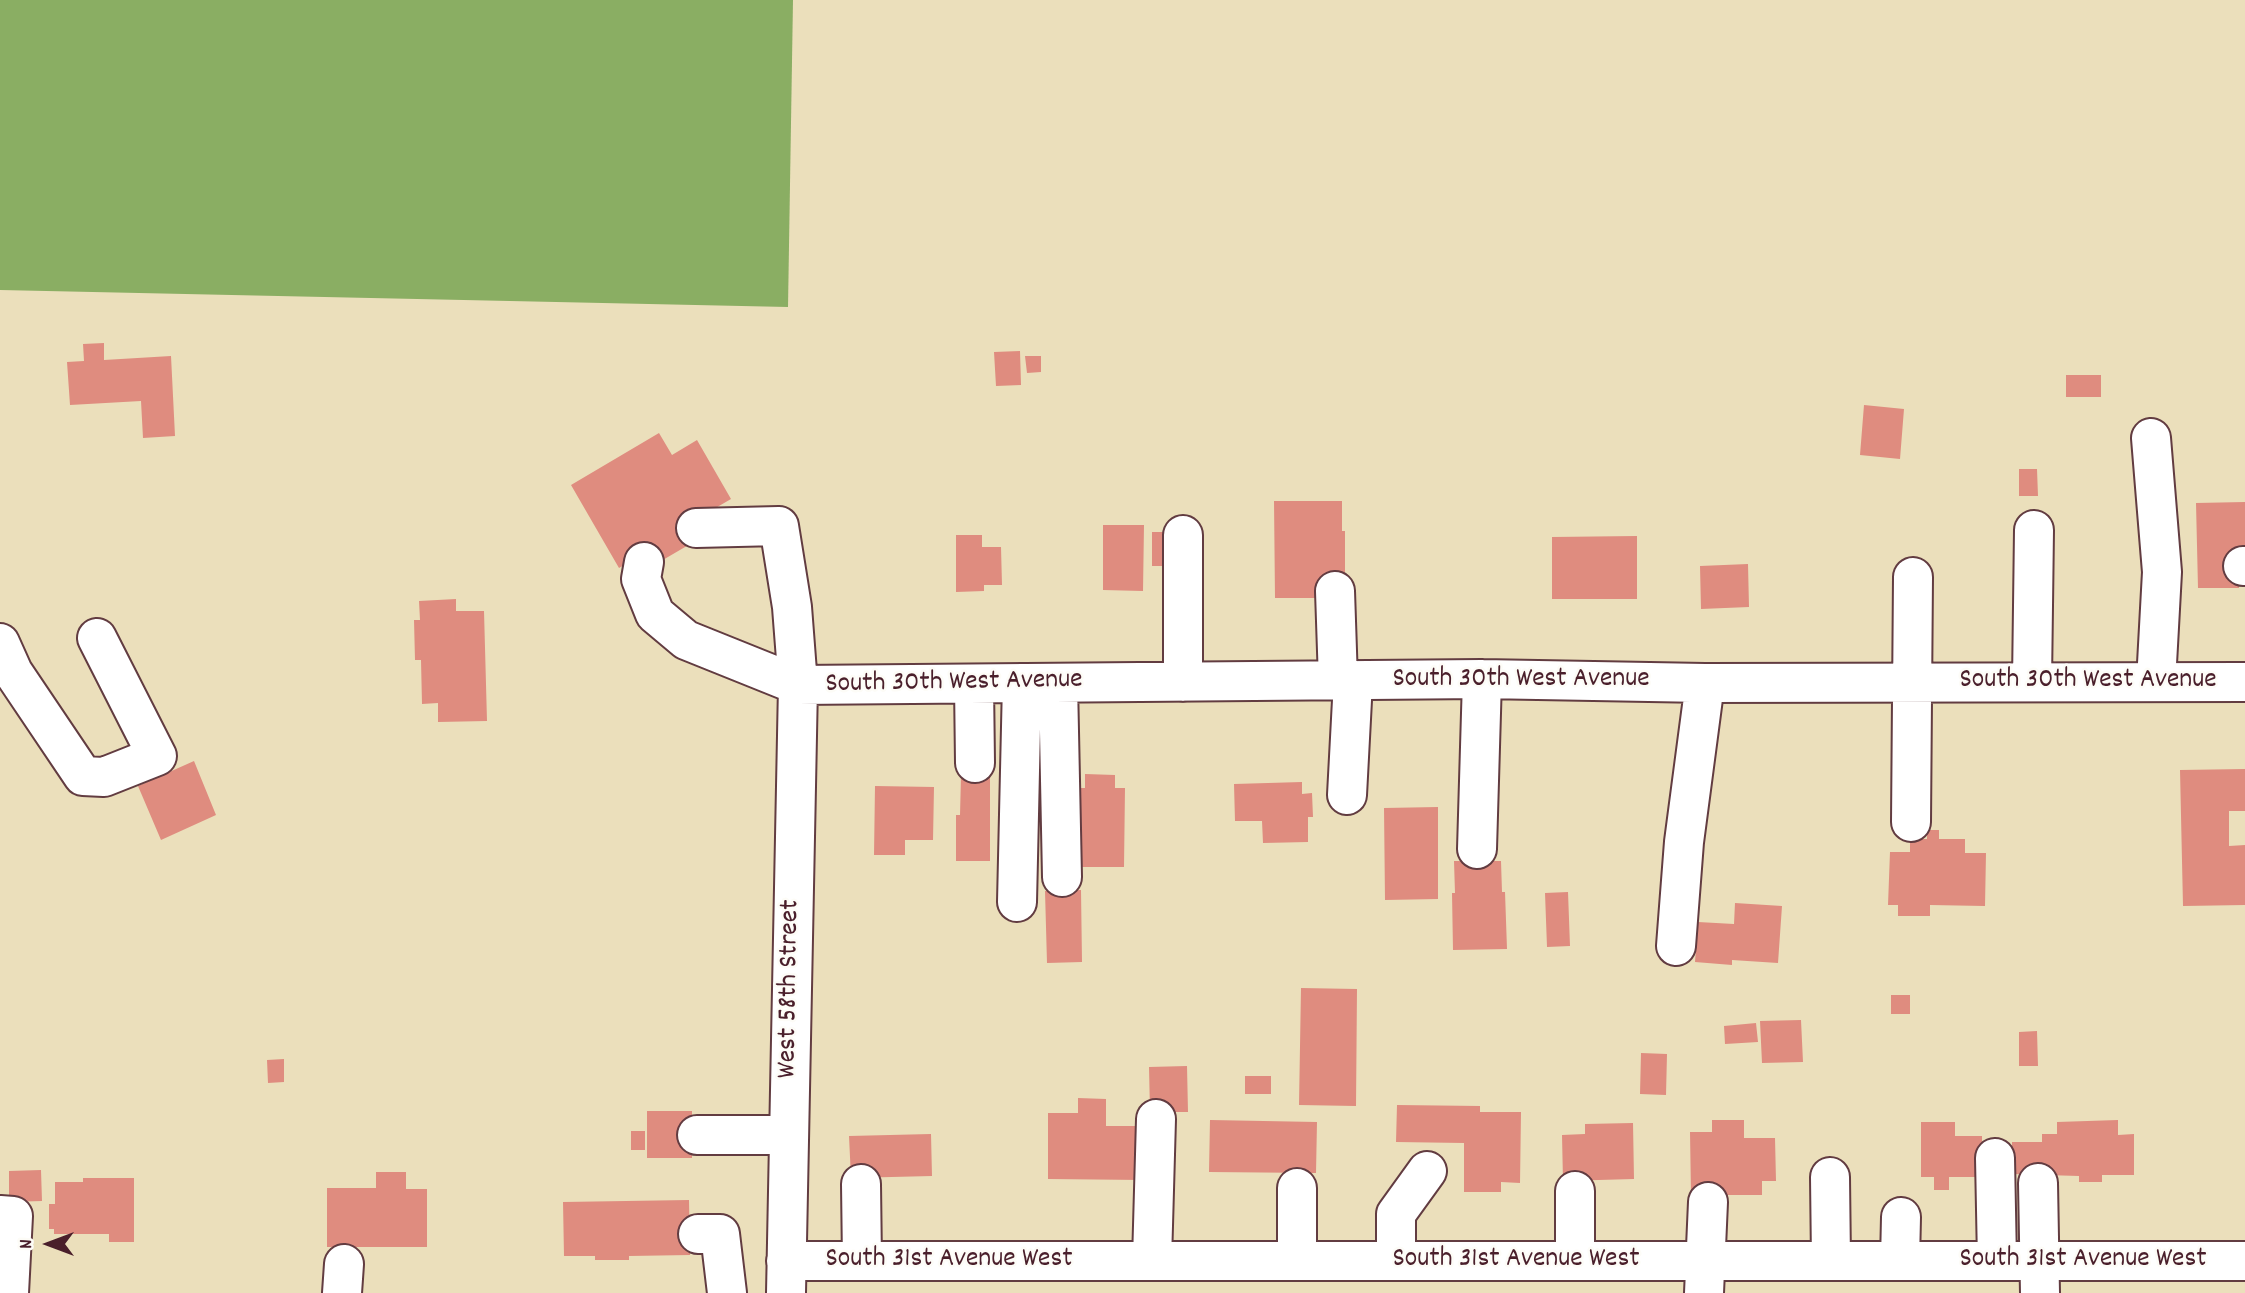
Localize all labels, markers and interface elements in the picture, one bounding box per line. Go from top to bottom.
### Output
street label: South 30th West Avenue [1392,664,1650,698]
street label: South 30th West Avenue [825,665,1083,703]
street label: South 30th West Avenue [1959,665,2217,699]
street label: West 58th Street [773,899,809,1079]
north arrow [14,1209,84,1279]
text: N [14,1239,41,1249]
street label: South 31st Avenue West [825,1244,1073,1278]
street label: South 31st Avenue West [1392,1244,1640,1278]
street label: South 31st Avenue West [1959,1244,2207,1278]

